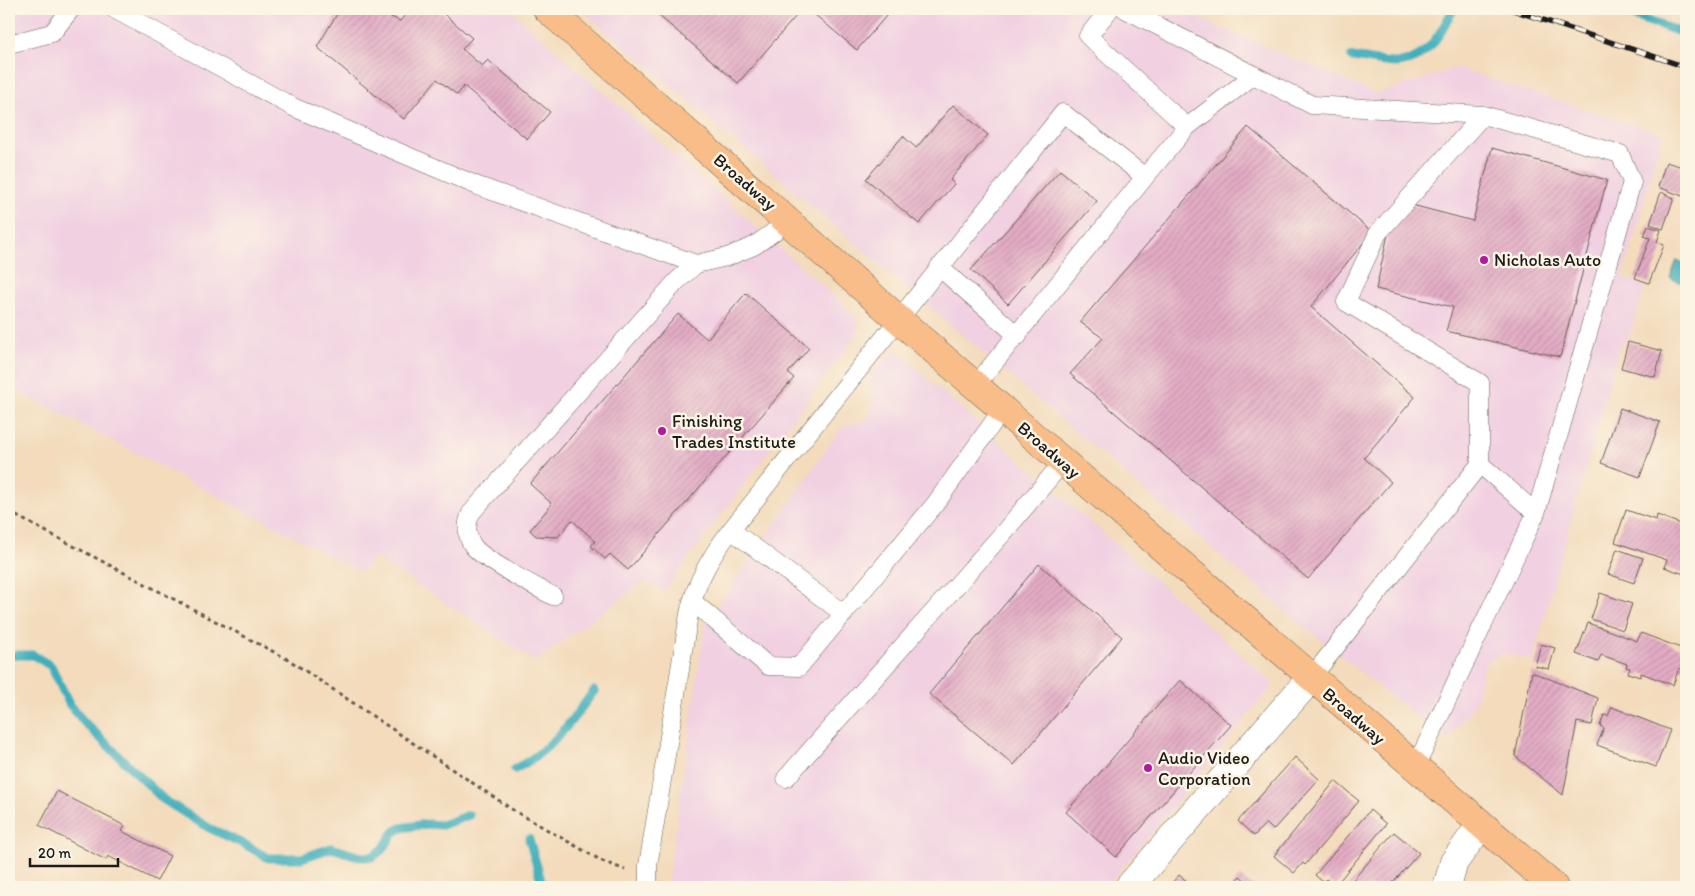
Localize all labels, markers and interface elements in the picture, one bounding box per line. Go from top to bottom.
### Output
street label: Broadway [709,149,782,216]
place label: Nicholas Auto [1494,249,1601,271]
marker: Nicholas Auto [1478,254,1490,266]
place label: Finishing Trades Institute [672,410,796,453]
street label: Broadway [1013,417,1086,484]
marker: Finishing Trades Institute [656,425,668,437]
street label: Broadway [1318,683,1391,750]
place label: Audio Video Corporation [1158,747,1251,790]
marker: Audio Video Corporation [1142,762,1154,774]
scale bar [30,836,118,868]
text: 20 m [38,844,72,862]

